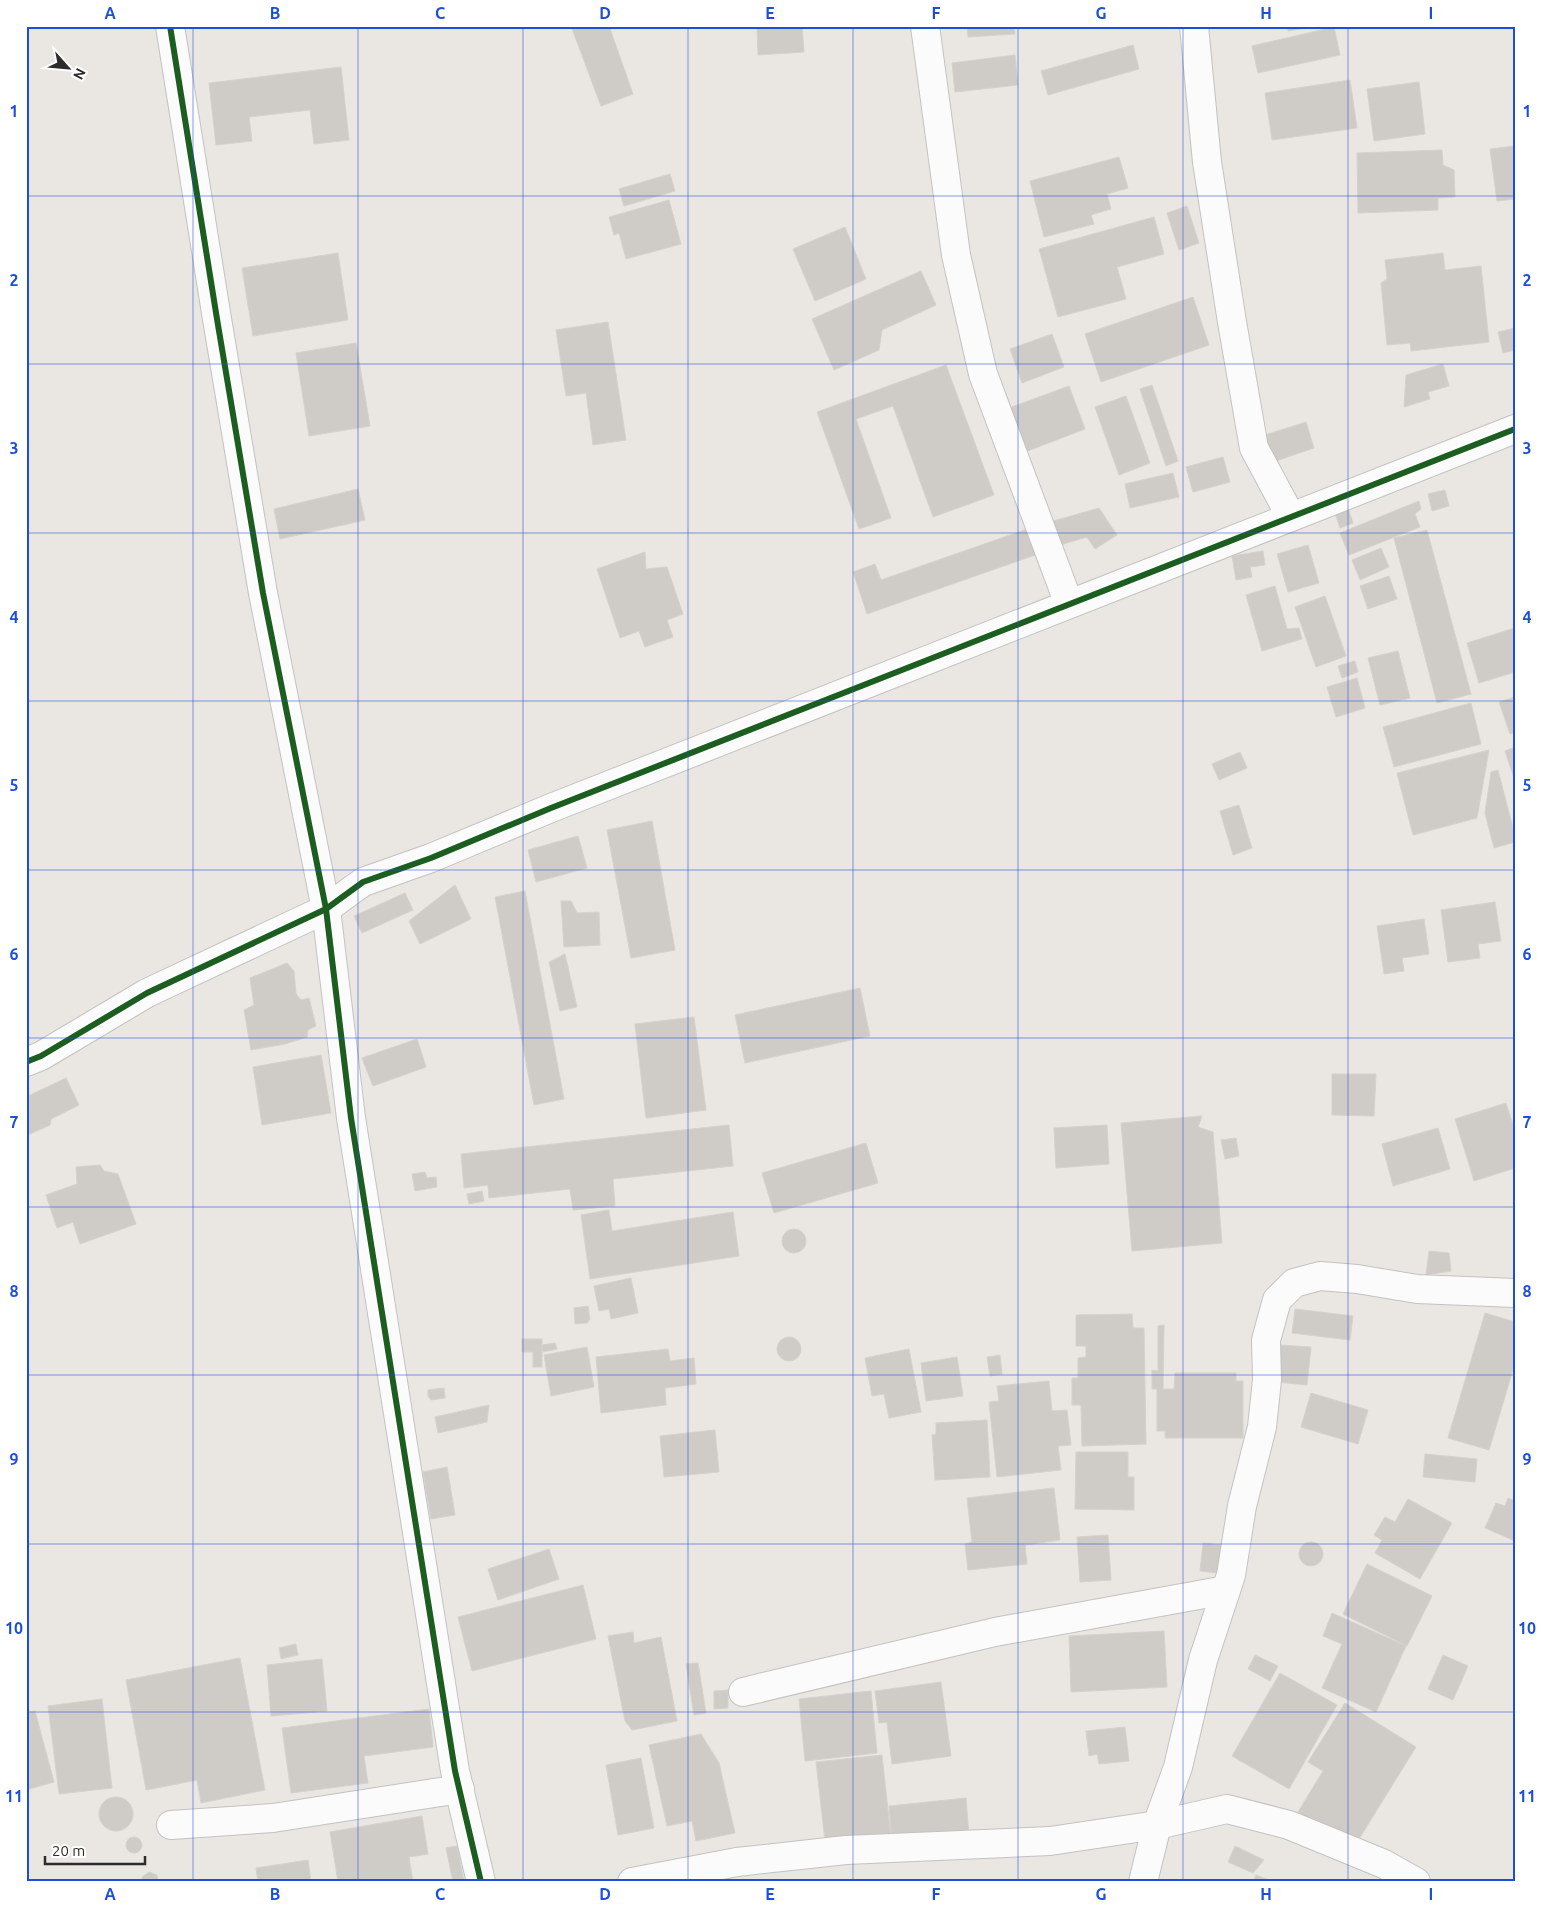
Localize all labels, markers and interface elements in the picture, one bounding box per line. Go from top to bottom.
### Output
text: A [104,4,116,22]
text: B [270,4,280,22]
text: C [435,4,445,22]
text: D [599,4,611,22]
text: E [765,4,775,22]
text: F [932,4,941,22]
text: G [1095,4,1107,22]
text: H [1260,4,1272,22]
text: I [1429,4,1433,22]
north arrow [42,42,92,92]
text: N [70,66,89,82]
text: 1 [9,102,19,120]
text: 1 [1522,102,1532,120]
text: 2 [9,271,19,289]
text: 2 [1522,271,1532,289]
text: 3 [9,439,19,457]
text: 3 [1522,439,1532,457]
text: 4 [9,608,19,626]
text: 4 [1522,608,1532,626]
text: 5 [9,776,19,794]
text: 5 [1522,776,1532,794]
text: 6 [9,945,19,963]
text: 6 [1522,945,1532,963]
text: 7 [9,1113,19,1131]
text: 7 [1522,1113,1532,1131]
text: 8 [9,1282,19,1300]
text: 8 [1522,1282,1532,1300]
text: 9 [9,1450,19,1468]
text: 9 [1522,1450,1532,1468]
text: 10 [5,1619,23,1637]
text: 10 [1518,1619,1536,1637]
text: 11 [5,1787,23,1805]
text: 11 [1518,1787,1536,1805]
scale bar [45,1833,145,1865]
text: 20 m [52,1842,85,1859]
text: A [104,1885,116,1903]
text: B [270,1885,280,1903]
text: C [435,1885,445,1903]
text: D [599,1885,611,1903]
text: E [765,1885,775,1903]
text: F [932,1885,941,1903]
text: G [1095,1885,1107,1903]
text: H [1260,1885,1272,1903]
text: I [1429,1885,1433,1903]

